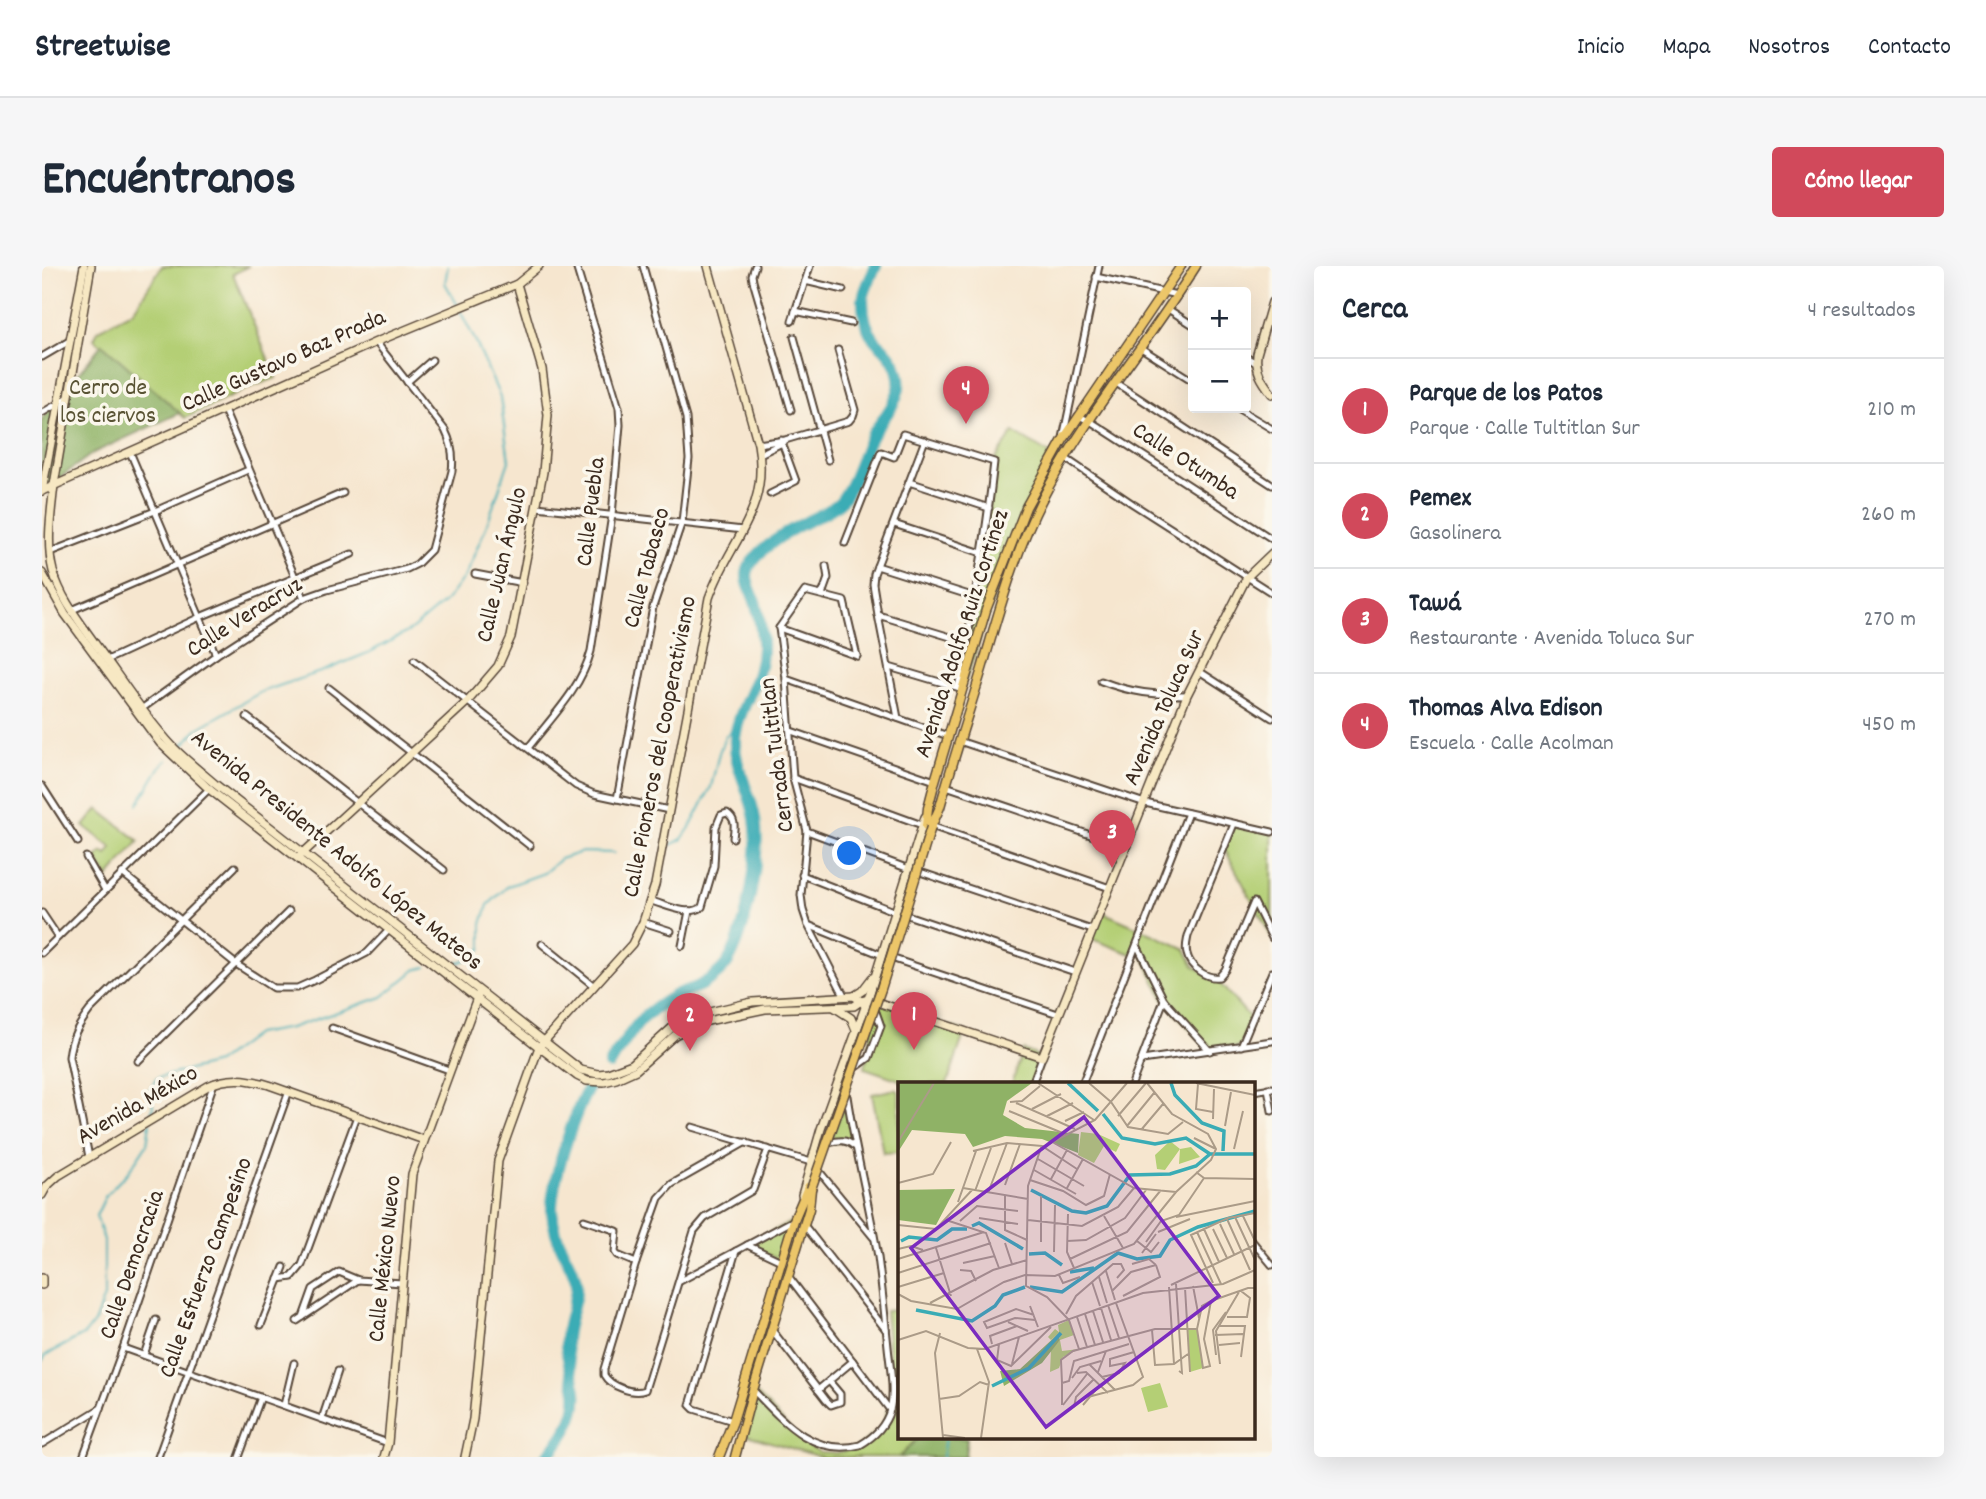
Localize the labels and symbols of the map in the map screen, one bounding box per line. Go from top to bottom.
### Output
street label: Calle Gustavo Baz Prada [176,301,392,422]
pin: 4 [943,366,989,424]
park label: Cerro de los ciervos [60,372,156,434]
street label: Calle Otumba [1125,415,1246,510]
street label: Calle Puebla [568,455,616,569]
street label: Calle Juan Ángulo [469,484,537,646]
street label: Calle Tabasco [616,504,680,632]
street label: Avenida Adolfo Ruiz Cortinez [907,506,1019,762]
street label: Calle Veracruz [180,569,310,667]
street label: Calle Pioneros del Cooperativismo [615,593,707,901]
street label: Avenida Toluca Sur [1115,624,1215,791]
street label: Cerrada Tultitlan [752,676,804,834]
street label: Avenida Presidente Adolfo López Mateos [183,722,489,980]
pin: 3 [1089,810,1135,868]
your location [832,836,866,870]
pin: 1 [891,992,937,1050]
pin: 2 [667,993,713,1051]
street label: Avenida México [71,1057,205,1155]
inset map [898,1082,1254,1440]
street label: Calle Esfuerzo Campesino [151,1153,263,1383]
street label: Calle México Nuevo [360,1174,412,1344]
street label: Calle Democracia [92,1185,175,1344]

